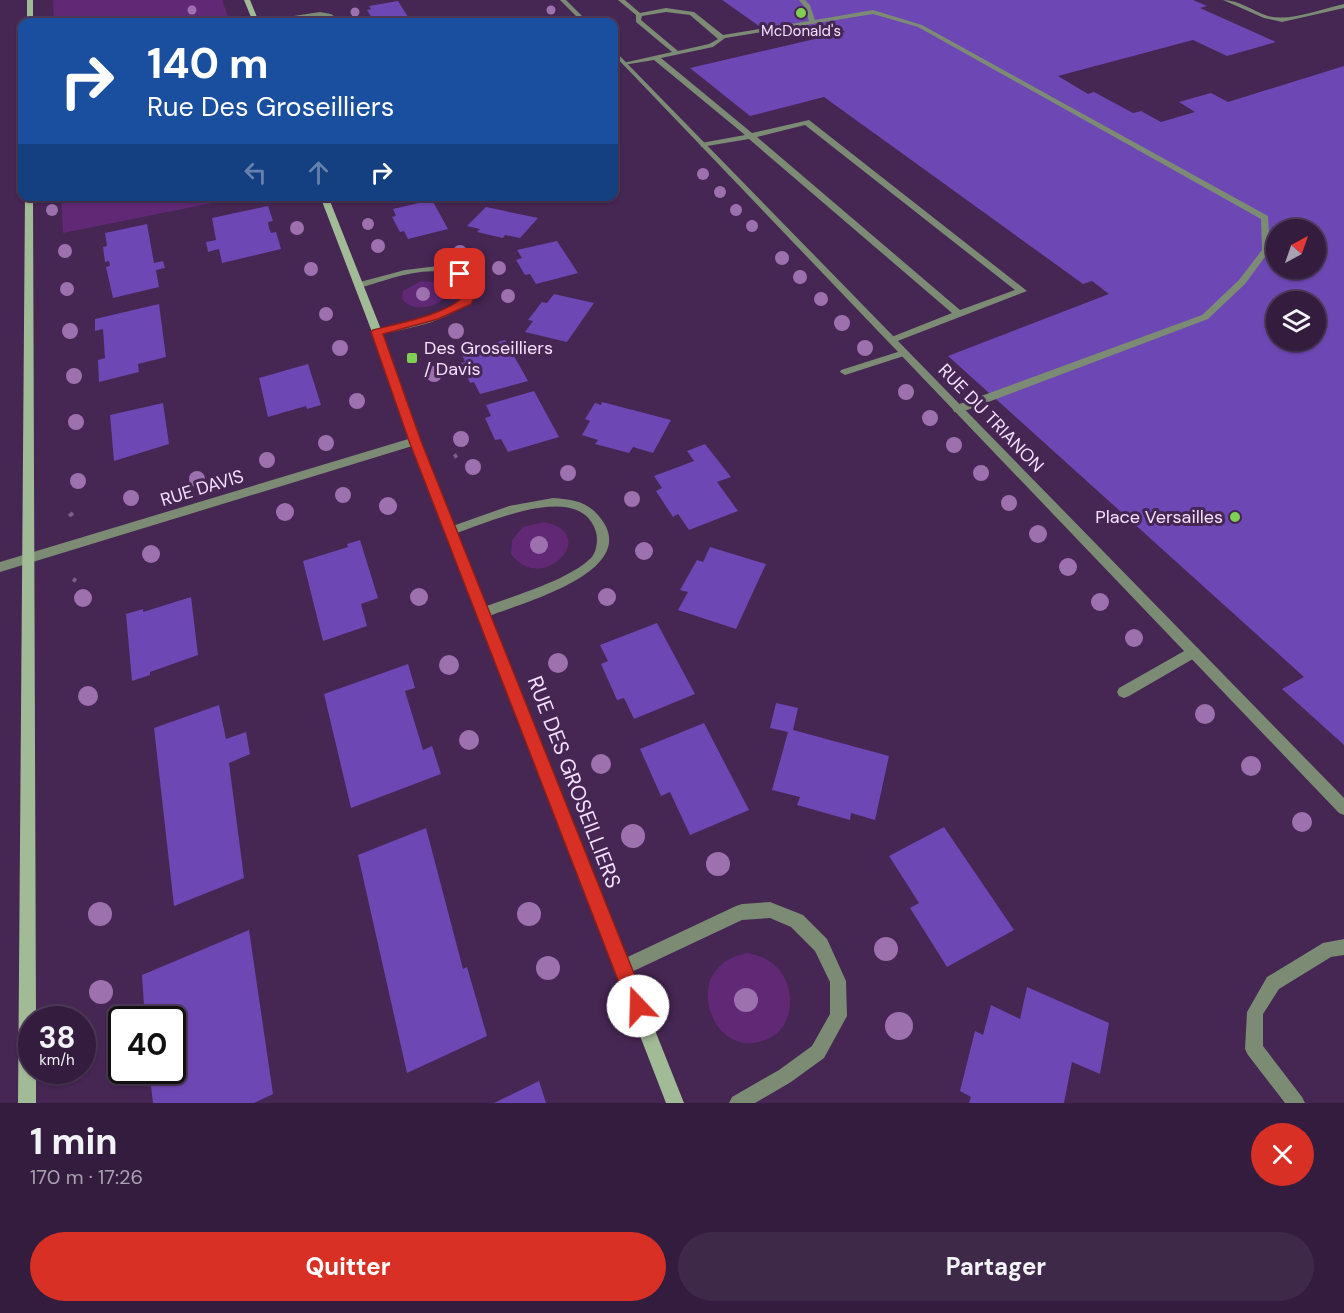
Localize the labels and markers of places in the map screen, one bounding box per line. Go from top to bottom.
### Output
marker: McDonald's [794,6,808,20]
place label: McDonald's [761,21,841,41]
pin [434,248,485,299]
place label: Des Groseilliers / Davis [424,336,553,381]
marker: Des Groseilliers / Davis [405,351,419,365]
place label: Place Versailles [1095,505,1223,529]
marker: Place Versailles [1228,510,1242,524]

